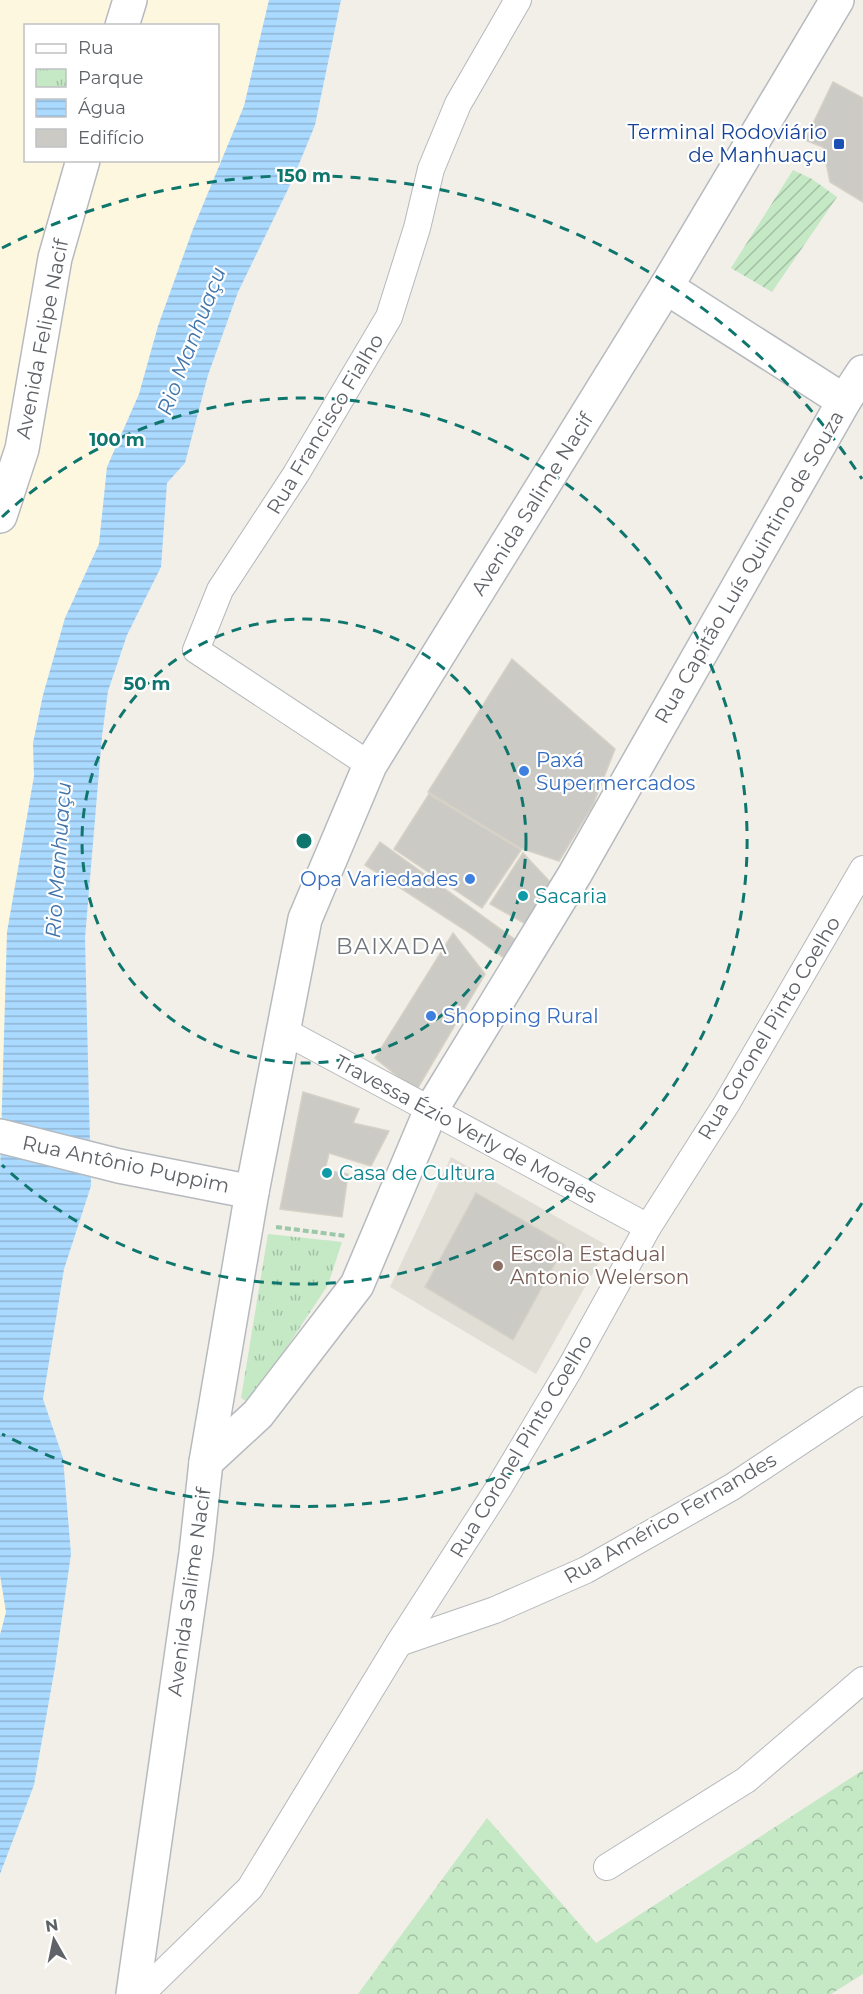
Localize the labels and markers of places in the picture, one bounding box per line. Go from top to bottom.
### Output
place label: Terminal Rodoviário de Manhuaçu [628,120,827,167]
marker: Terminal Rodoviário de Manhuaçu [832,137,846,151]
place label: Paxá Supermercados [536,748,695,795]
marker: Paxá Supermercados [517,764,531,778]
centre of rings [294,831,314,851]
place label: Opa Variedades [300,867,458,891]
marker: Opa Variedades [463,872,477,886]
place label: Sacaria [535,884,607,908]
marker: Sacaria [516,889,530,903]
place label: Shopping Rural [443,1004,599,1028]
marker: Shopping Rural [424,1009,438,1023]
place label: Casa de Cultura [339,1161,496,1185]
marker: Casa de Cultura [320,1166,334,1180]
place label: Escola Estadual Antonio Welerson [510,1242,689,1289]
marker: Escola Estadual Antonio Welerson [491,1259,505,1273]

